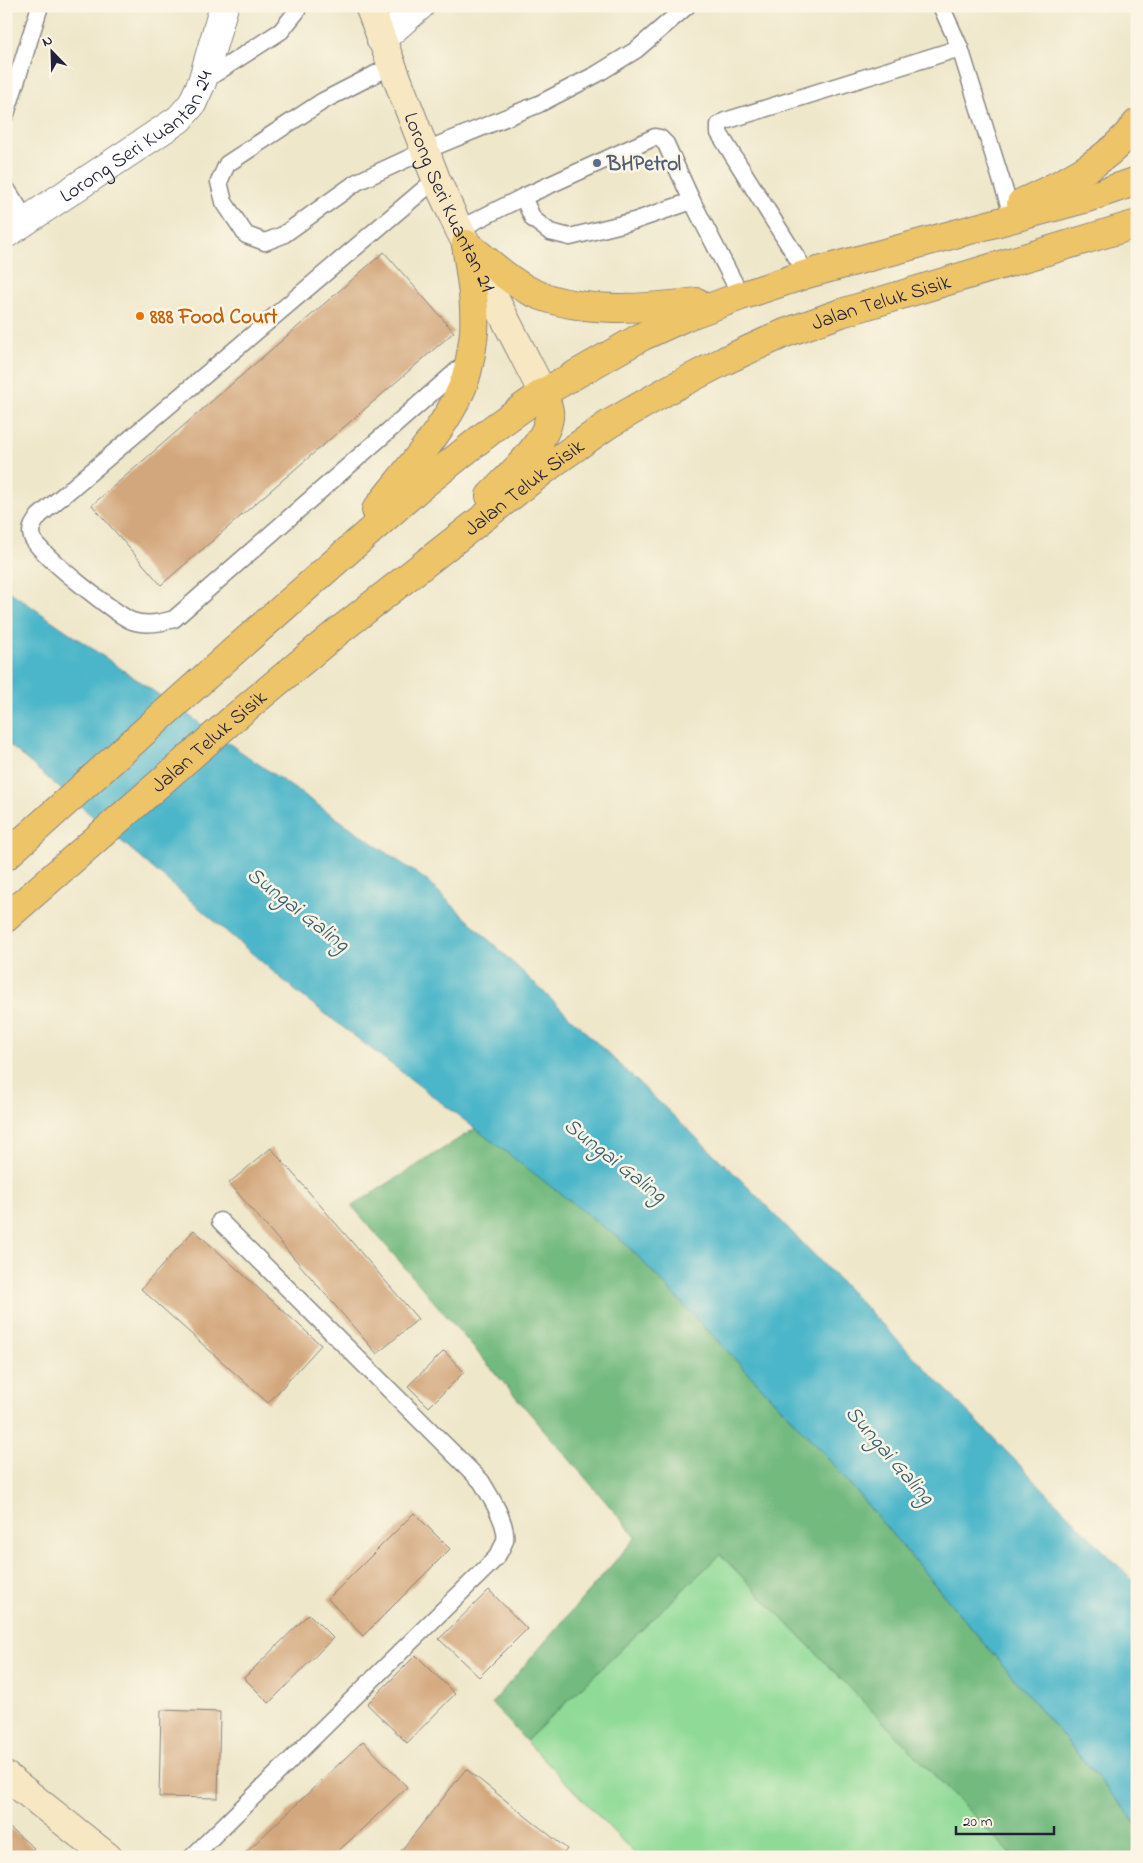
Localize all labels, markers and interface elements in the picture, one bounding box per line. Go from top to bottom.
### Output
north arrow [28,28,78,78]
text: N [39,30,56,53]
street label: Lorong Seri Kuantan 24 [54,67,222,211]
street label: Lorong Seri Kuantan 21 [395,108,502,298]
place label: BHPetrol [606,150,681,180]
marker: BHPetrol [591,157,603,169]
street label: Jalan Teluk Sisik [808,268,955,339]
place label: 888 Food Court [149,303,278,333]
marker: 888 Food Court [134,310,146,322]
street label: Jalan Teluk Sisik [459,432,592,544]
street label: Jalan Teluk Sisik [145,683,275,801]
water label: Sungai Galing [239,860,356,961]
water label: Sungai Galing [556,1111,673,1212]
water label: Sungai Galing [836,1399,942,1514]
scale bar [956,1803,1053,1835]
text: 20 m [963,1811,993,1833]

